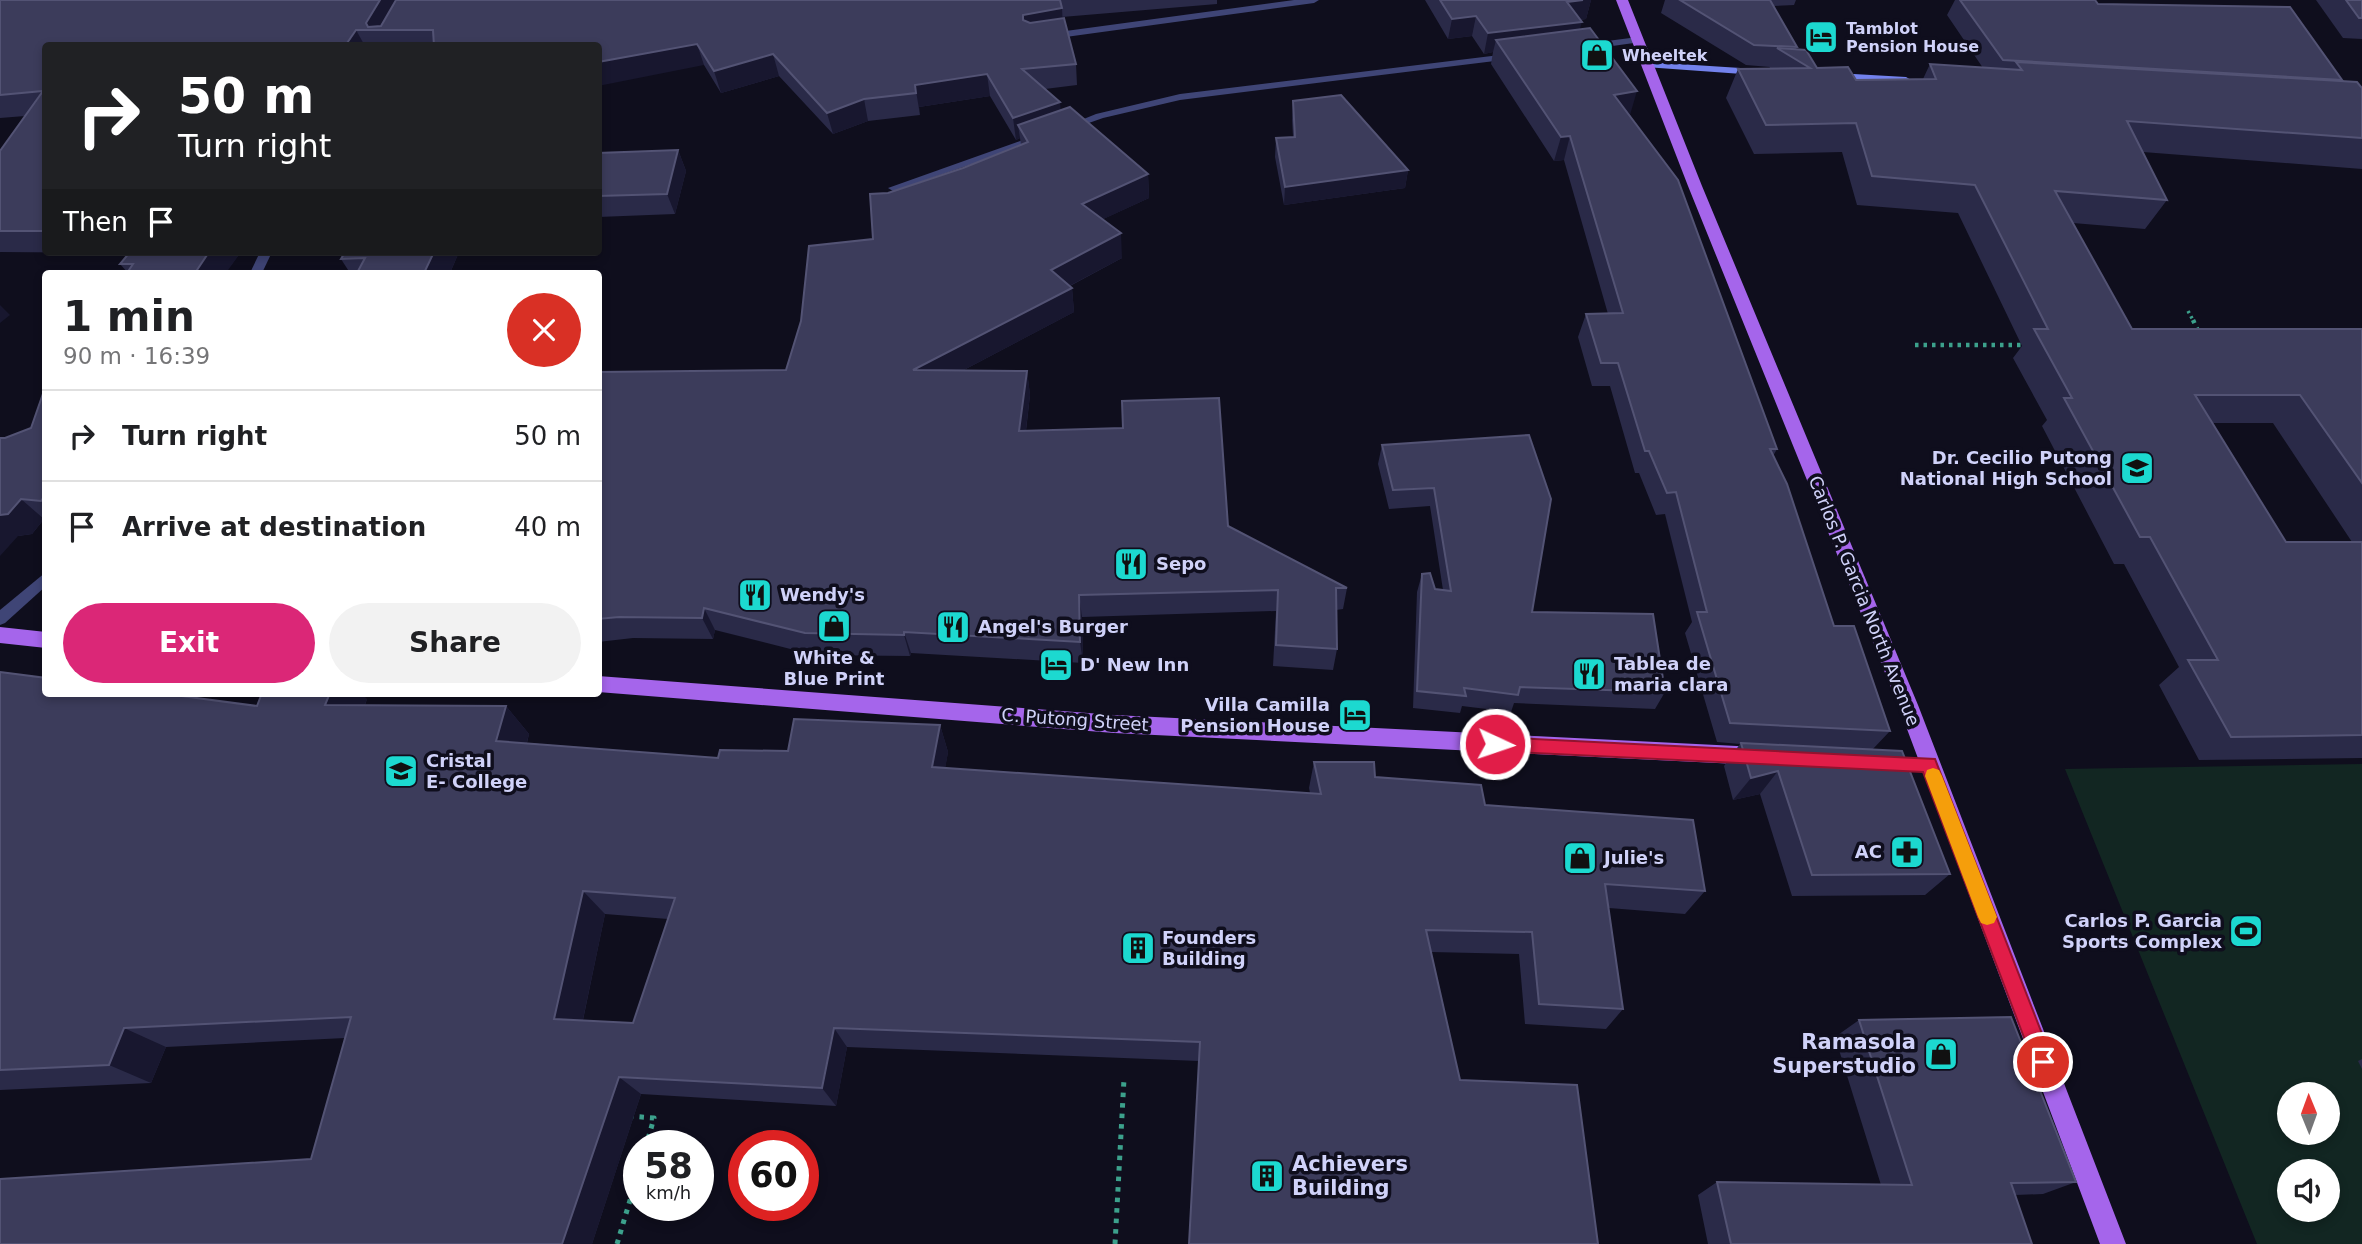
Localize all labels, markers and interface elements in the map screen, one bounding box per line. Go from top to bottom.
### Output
hotel icon: Tamblot Pension House [1802,18,1840,56]
place label: Tamblot Pension House [1846,19,1979,56]
shop icon: Wheeltek [1578,36,1616,74]
place label: Wheeltek [1622,46,1708,65]
text: 50 m [178,68,314,125]
icon: right [63,70,154,161]
text: Turn right [178,127,331,165]
icon: arrive [142,203,180,241]
text: Then [63,207,128,237]
text: 1 min [63,292,195,341]
button: close [507,293,581,367]
text: 90 m · 16:39 [63,343,210,369]
icon: right [63,417,101,455]
text: Turn right [122,421,267,451]
text: 50 m [514,421,581,451]
place label: Dr. Cecilio Putong National High School [1900,447,2112,489]
school or university icon: Dr. Cecilio Putong National High School [2118,449,2156,487]
street label: Carlos P. Garcia North Avenue [1804,473,1924,729]
icon: arrive [63,508,101,546]
text: Arrive at destination [122,512,426,542]
text: 40 m [514,512,581,542]
restaurant icon: Sepo [1112,545,1150,583]
place label: Sepo [1156,553,1206,574]
restaurant icon: Wendy's [736,576,774,614]
place label: Wendy's [780,584,865,605]
button: Exit [63,603,315,683]
button: Share [329,603,581,683]
shop icon: White & Blue Print [815,607,853,645]
restaurant icon: Angel's Burger [934,608,972,646]
place label: Angel's Burger [978,616,1128,637]
hotel icon: D' New Inn [1037,646,1075,684]
place label: White & Blue Print [784,647,885,689]
place label: Tablea de maria clara [1614,653,1728,695]
place label: D' New Inn [1080,654,1189,675]
restaurant icon: Tablea de maria clara [1570,655,1608,693]
place label: Villa Camilla Pension House [1180,694,1330,736]
hotel icon: Villa Camilla Pension House [1336,696,1374,734]
street label: C. Putong Street [1001,704,1149,735]
position arrow [1458,707,1532,781]
place label: Cristal E- College [426,750,527,792]
school or university icon: Cristal E- College [382,752,420,790]
pharmacy icon: AC [1888,833,1926,871]
shop icon: Julie's [1561,839,1599,877]
place label: AC [1855,841,1882,862]
place label: Julie's [1602,847,1664,868]
place label: Carlos P. Garcia Sports Complex [2062,910,2222,952]
sports icon: Carlos P. Garcia Sports Complex [2227,912,2265,950]
place label: Founders Building [1162,927,1256,969]
building icon: Founders Building [1119,929,1157,967]
place label: Ramasola Superstudio [1772,1030,1916,1078]
pin [2013,1032,2073,1092]
shop icon: Ramasola Superstudio [1922,1035,1960,1073]
icon: arrive [2024,1043,2062,1081]
north arrow [2277,1082,2340,1144]
map controls [2277,1082,2340,1222]
speed limit sign: 60 [728,1130,819,1221]
text: 58 [644,1146,693,1186]
place label: Achievers Building [1292,1152,1408,1200]
building icon: Achievers Building [1248,1157,1286,1195]
button: sound [2277,1159,2340,1222]
text: km/h [646,1182,691,1203]

